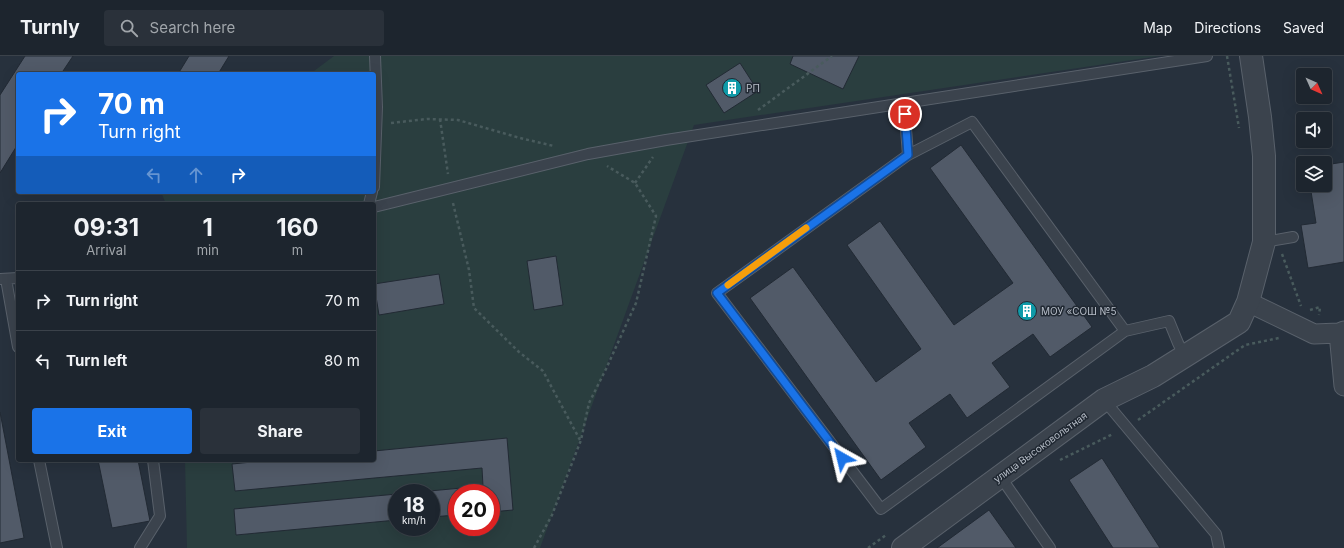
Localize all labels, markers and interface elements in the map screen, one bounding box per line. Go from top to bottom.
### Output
search box [104,10,384,46]
text: Turnly [20,16,80,39]
icon: search [118,17,140,39]
text: Search here [150,18,235,37]
text: Map [1143,19,1172,36]
text: Directions [1194,19,1261,36]
text: Saved [1283,19,1324,36]
north arrow [1296,68,1332,104]
map controls [1296,68,1332,192]
building icon: РП [721,77,743,99]
place label: РП [746,82,760,94]
text: 70 m [98,87,165,121]
icon: right [32,88,84,140]
pin [888,97,922,131]
icon: arrive [894,103,916,125]
button: sound [1296,112,1332,148]
text: Turn right [98,121,181,142]
button: layers [1296,156,1332,192]
icon: left [143,164,165,186]
icon: ahead [185,164,207,186]
icon: right [227,164,249,186]
text: 09:31 [74,213,139,242]
text: 1 [203,213,213,242]
text: 160 [276,213,318,242]
text: Arrival [86,242,126,258]
text: min [197,242,219,258]
text: m [292,242,303,258]
icon: right [32,290,54,312]
text: Turn right [66,291,138,310]
text: 70 m [325,291,360,310]
building icon: МОУ «СОШ №5 [1016,300,1038,322]
place label: МОУ «СОШ №5 [1041,305,1117,317]
icon: left [32,350,54,372]
text: Turn left [66,351,127,370]
text: 80 m [324,351,360,370]
button: Exit [32,408,192,454]
button: Share [200,408,360,454]
street label: улица Высоковольтная [991,409,1089,485]
position arrow [821,437,863,479]
speed limit sign: 20 [448,484,500,536]
text: 18 [403,493,425,517]
text: km/h [402,514,426,526]

